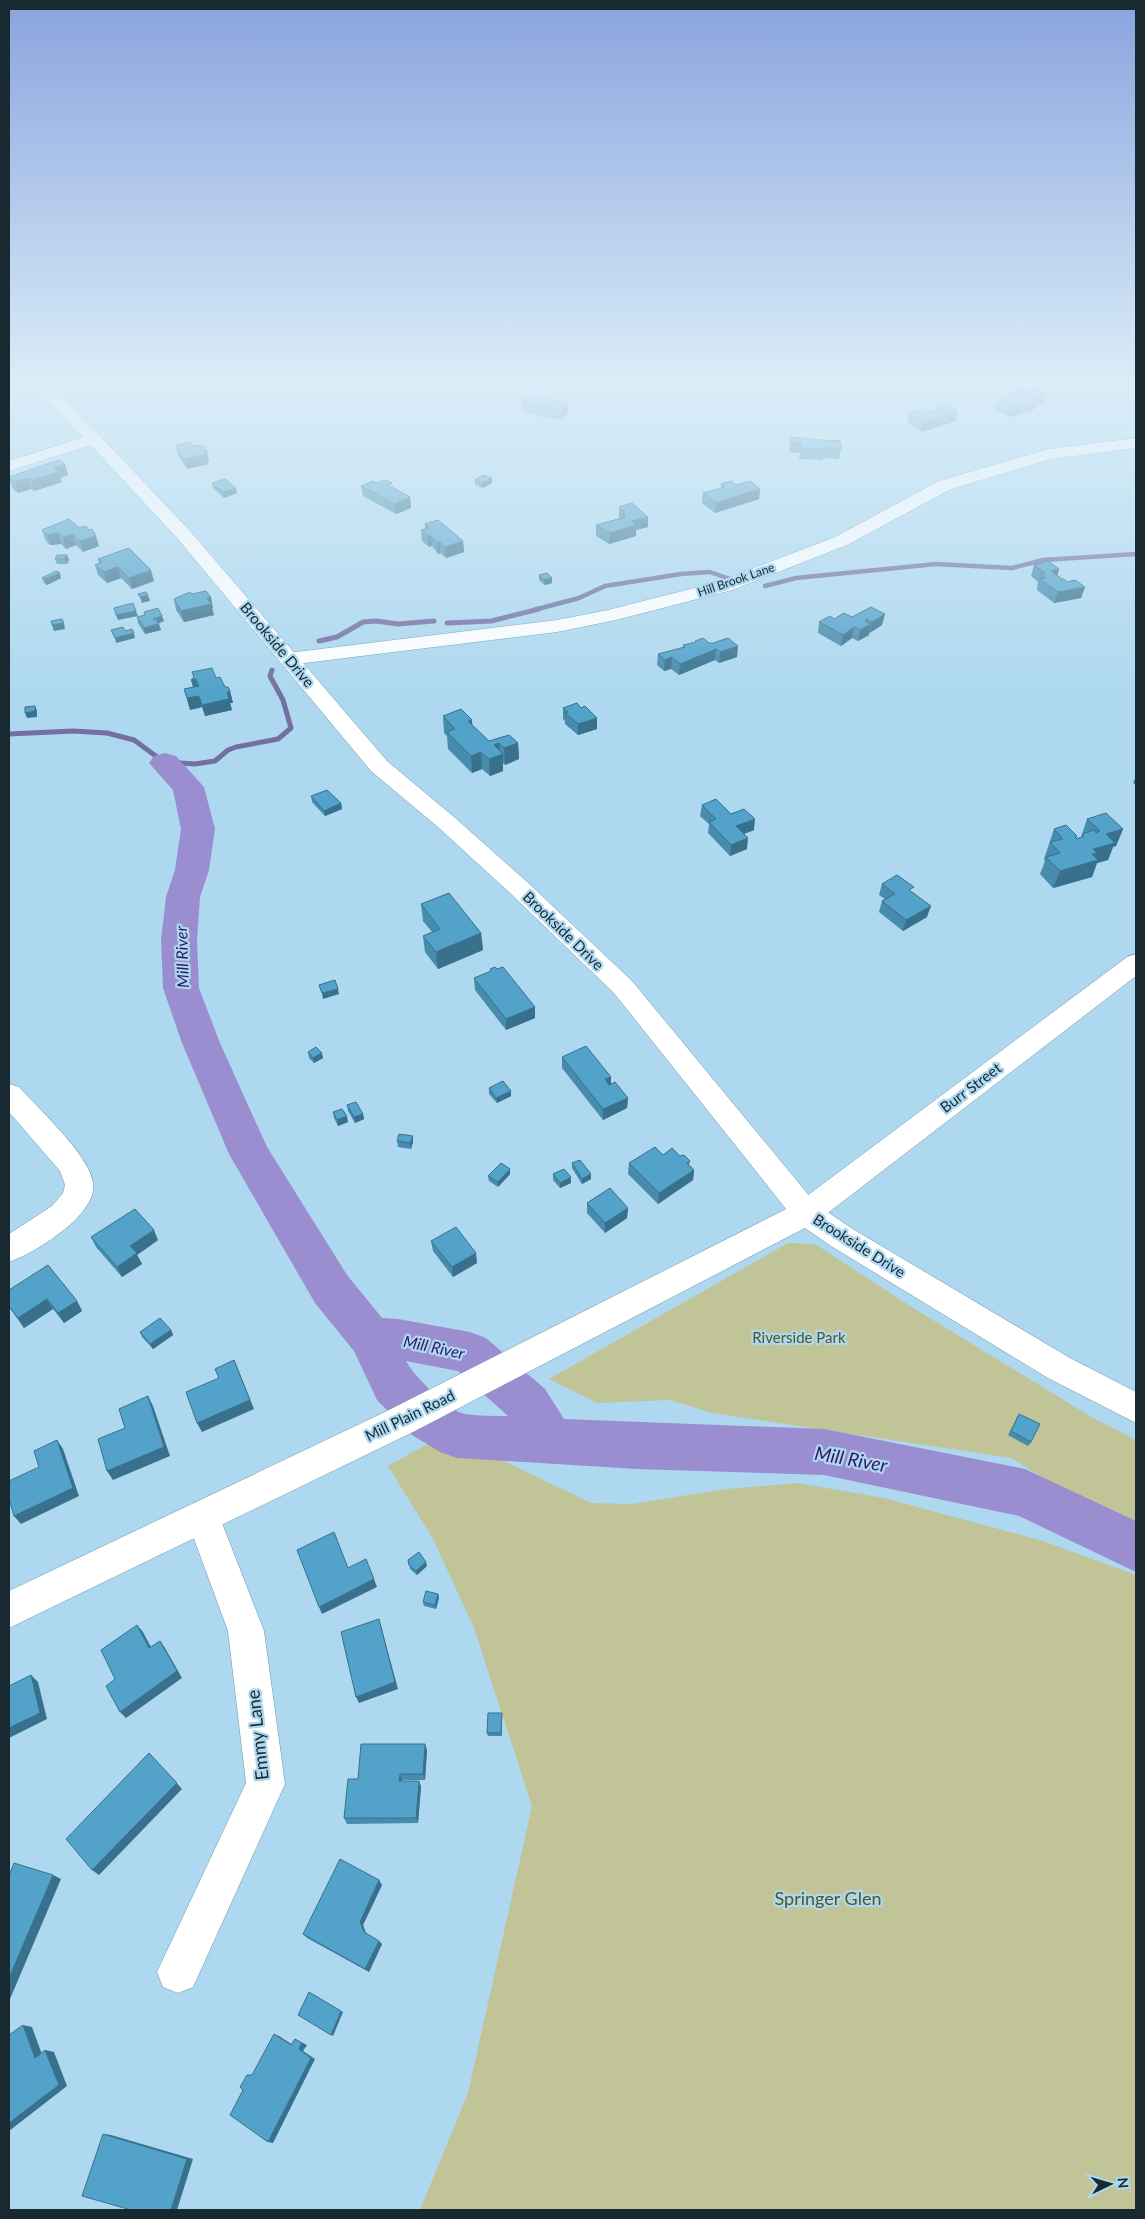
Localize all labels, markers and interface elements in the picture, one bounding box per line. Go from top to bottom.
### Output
street label: Hill Brook Lane [695,559,776,600]
street label: Brookside Drive [237,598,319,691]
street label: Brookside Drive [520,887,608,973]
water label: Mill River [171,925,192,988]
street label: Burr Street [936,1058,1005,1116]
street label: Brookside Drive [810,1210,909,1281]
park label: Riverside Park [752,1328,846,1346]
water label: Mill River [402,1331,467,1362]
street label: Mill Plain Road [362,1386,457,1445]
water label: Mill River [813,1441,890,1476]
street label: Emmy Lane [241,1689,273,1781]
park label: Springer Glen [775,1887,881,1909]
north arrow [1085,2159,1135,2209]
text: N [1115,2177,1132,2189]

